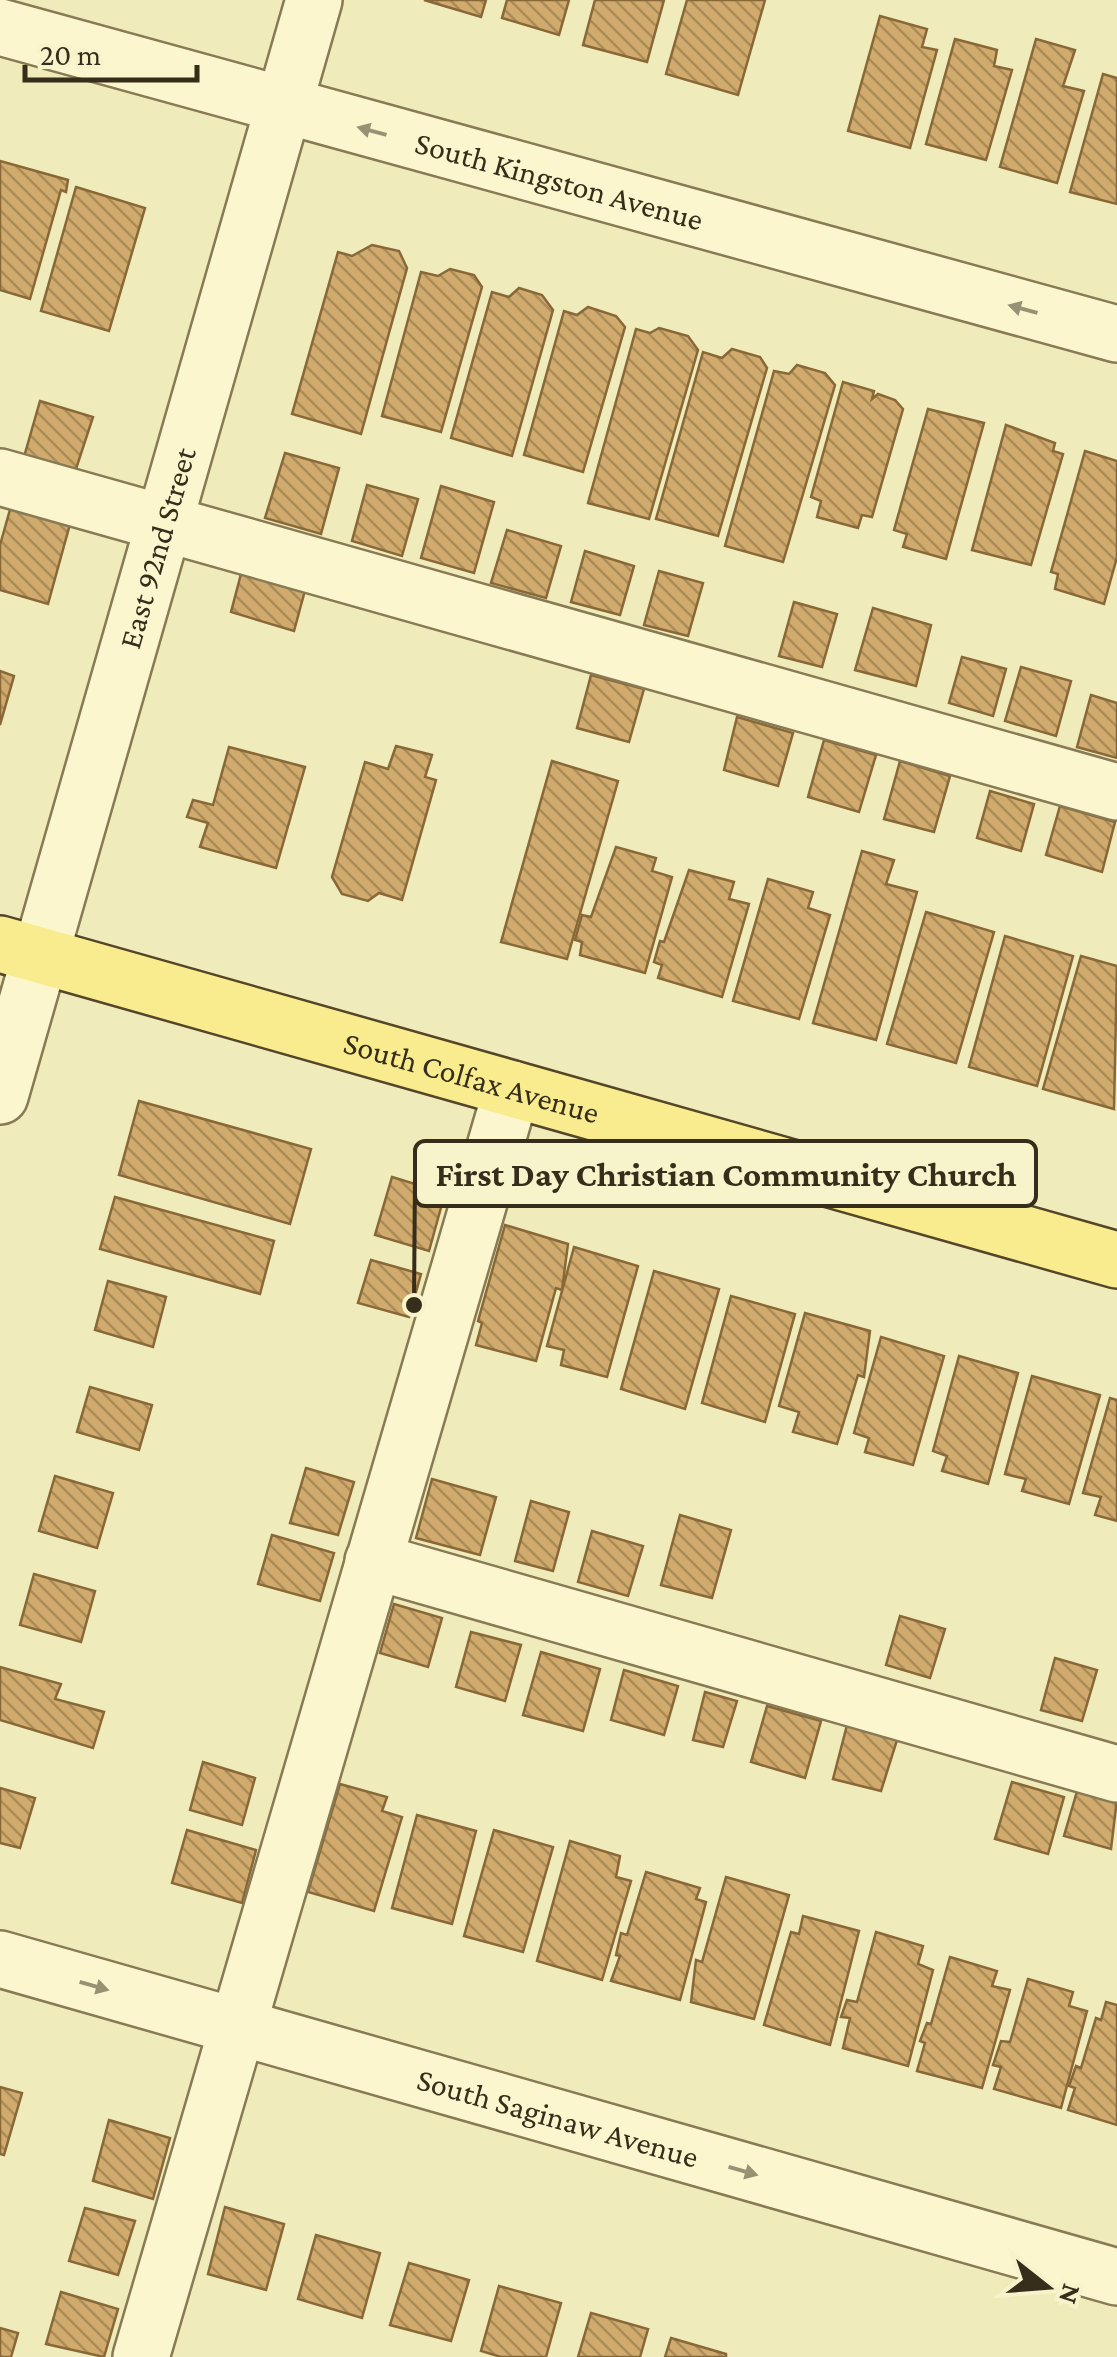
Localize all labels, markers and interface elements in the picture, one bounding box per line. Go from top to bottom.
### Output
scale bar [25,20,198,82]
text: 20 m [40,38,101,71]
one-way arrow [356,122,387,138]
street label: South Kingston Avenue [411,124,707,237]
one-way arrow [1007,300,1038,316]
street label: East 92nd Street [111,443,203,653]
street label: South Colfax Avenue [340,1024,603,1131]
callout: First Day Christian Community Church [415,1141,1036,1206]
text: First Day Christian Community Church [435,1155,1017,1194]
one-way arrow [79,1978,110,1994]
street label: South Saginaw Avenue [413,2061,703,2175]
one-way arrow [728,2164,759,2179]
north arrow [997,2237,1097,2337]
text: N [1053,2281,1088,2308]

